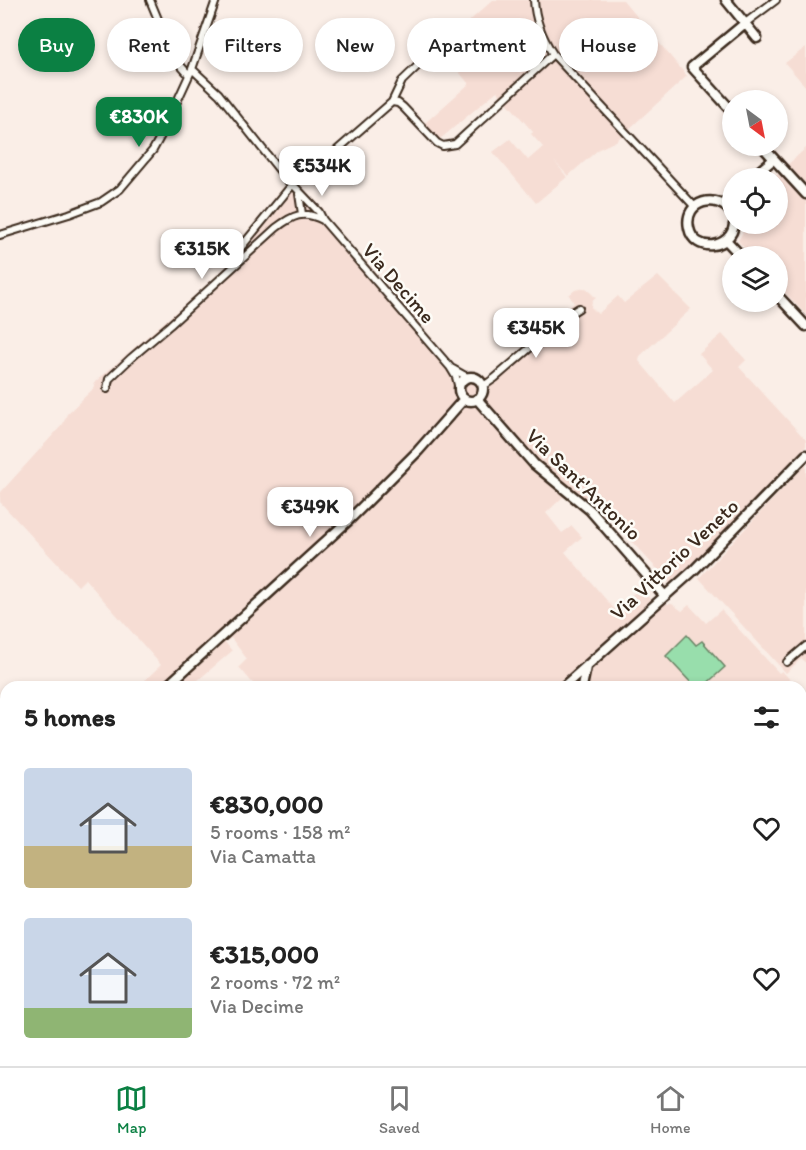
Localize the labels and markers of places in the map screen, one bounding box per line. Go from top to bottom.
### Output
pin: €830K [97,97,181,148]
pin: €534K [280,146,364,197]
pin: €315K [160,229,244,280]
pin: €345K [494,308,578,359]
pin: €349K [268,487,352,538]

